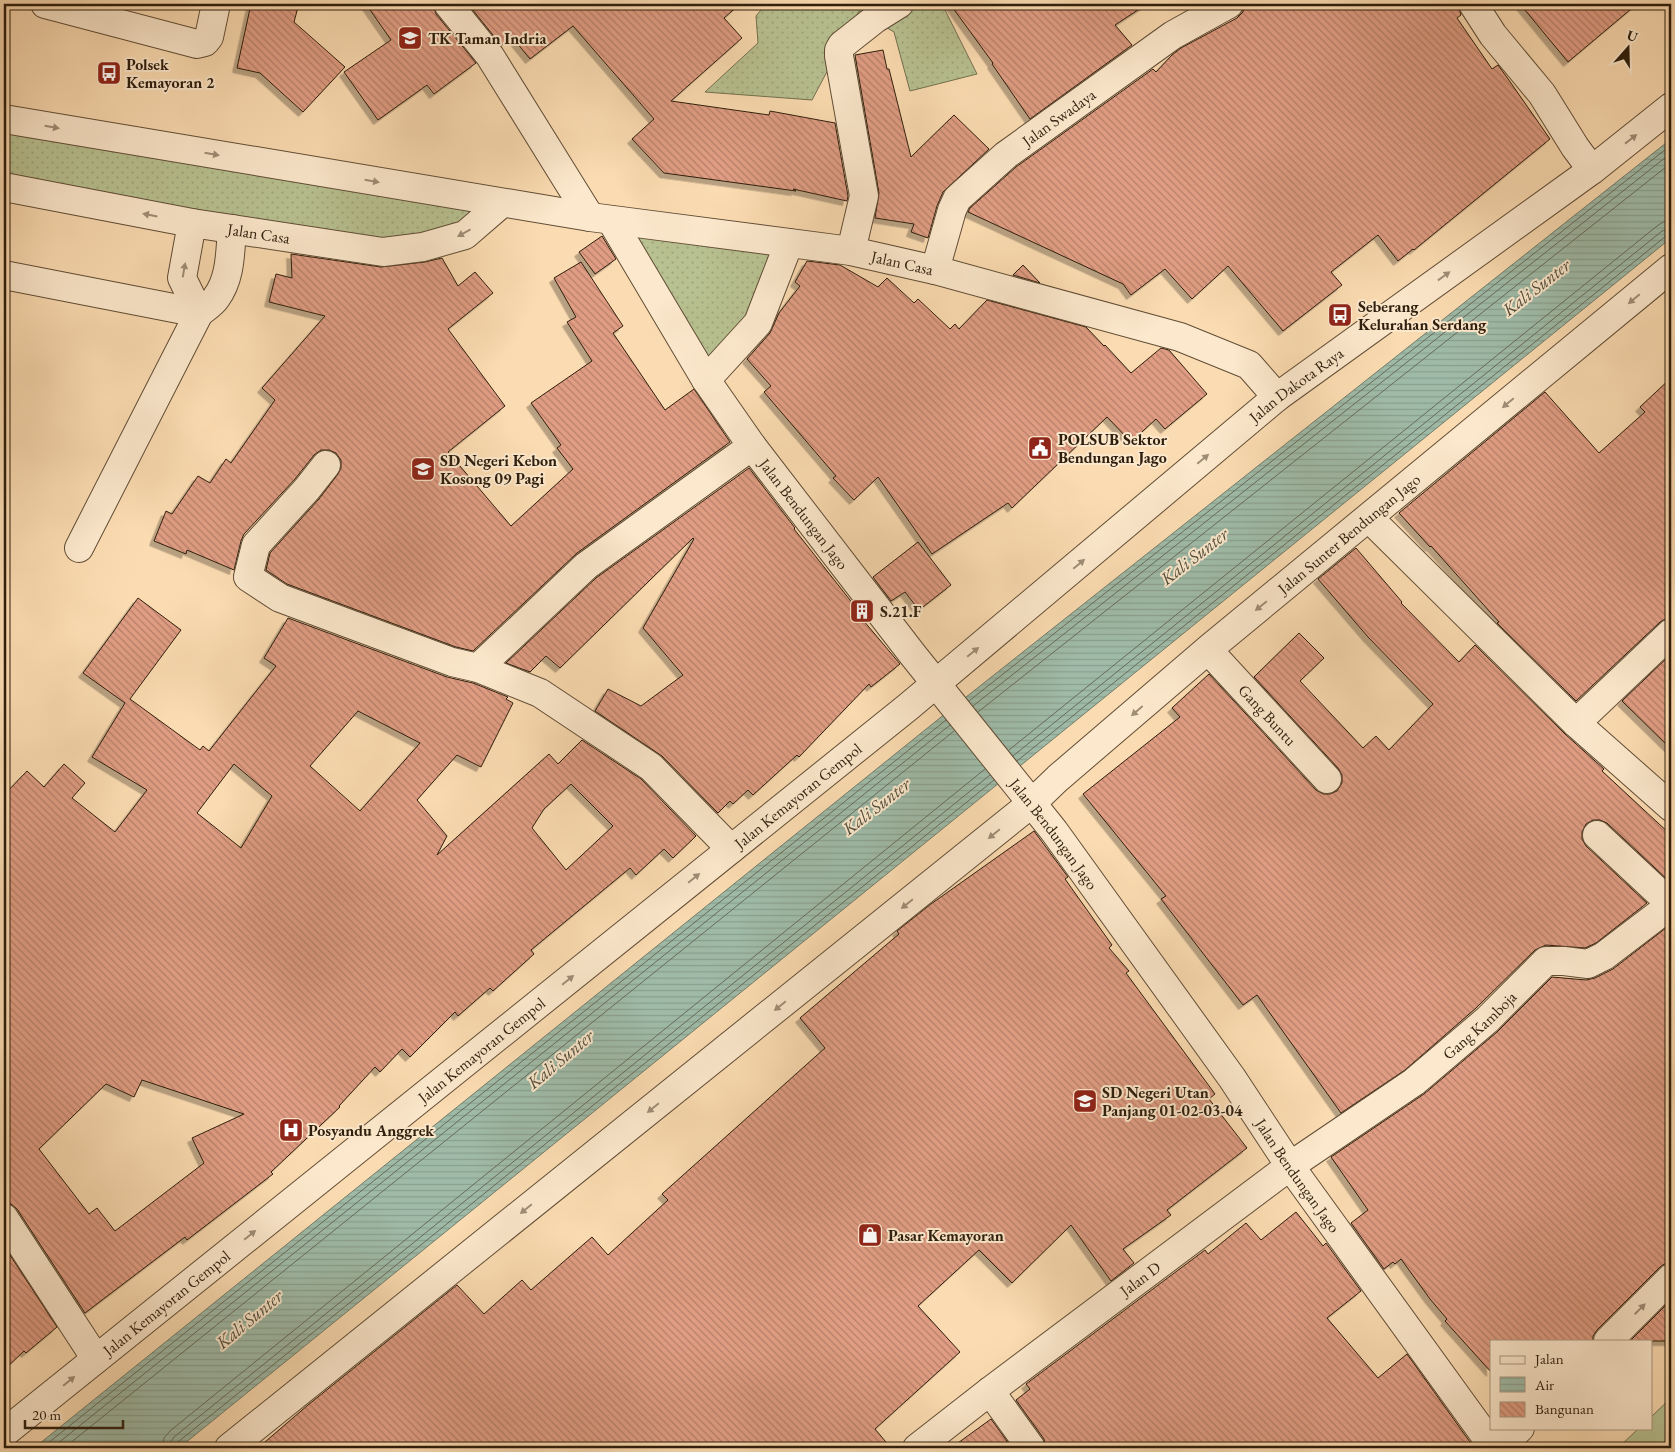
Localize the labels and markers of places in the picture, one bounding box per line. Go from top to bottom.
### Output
school or university icon: TK Taman Indria [397,25,423,51]
place label: TK Taman Indria [428,28,547,49]
place label: Polsek Kemayoran 2 [126,54,215,93]
bus stop icon: Polsek Kemayoran 2 [96,60,122,86]
place label: Seberang Kelurahan Serdang [1358,296,1487,335]
bus stop icon: Seberang Kelurahan Serdang [1327,302,1353,328]
place label: POLSUB Sektor Bendungan Jago [1058,429,1167,468]
public building icon: POLSUB Sektor Bendungan Jago [1027,435,1053,461]
place label: SD Negeri Kebon Kosong 09 Pagi [440,450,557,489]
school or university icon: SD Negeri Kebon Kosong 09 Pagi [410,456,436,482]
building icon: S.21.F [849,598,875,624]
place label: S.21.F [880,601,922,622]
place label: SD Negeri Utan Panjang 01-02-03-04 [1102,1082,1243,1121]
school or university icon: SD Negeri Utan Panjang 01-02-03-04 [1072,1088,1098,1114]
hospital icon: Posyandu Anggrek [278,1117,304,1143]
place label: Posyandu Anggrek [308,1120,434,1141]
shop icon: Pasar Kemayoran [857,1222,883,1248]
place label: Pasar Kemayoran [888,1225,1004,1246]

